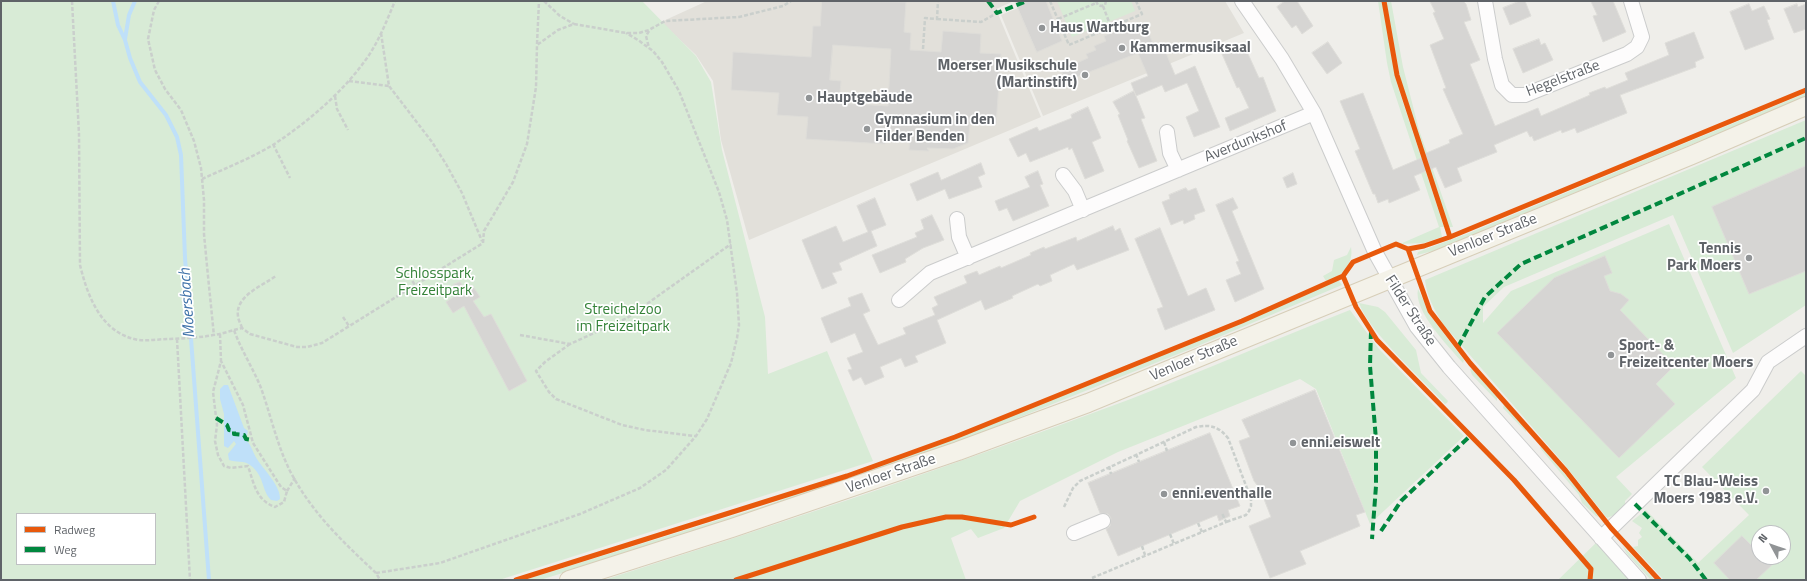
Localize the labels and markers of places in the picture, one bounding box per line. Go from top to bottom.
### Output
place label: Haus Wartburg [1050,19,1149,37]
marker: Haus Wartburg [1037,23,1047,33]
place label: Kammermusiksaal [1130,39,1251,57]
marker: Kammermusiksaal [1117,43,1127,53]
place label: Moerser Musikschule (Martinstift) [938,57,1077,92]
marker: Moerser Musikschule (Martinstift) [1080,70,1090,80]
place label: Hauptgebäude [817,89,912,107]
marker: Hauptgebäude [804,93,814,103]
place label: Gymnasium in den Filder Benden [875,111,995,146]
marker: Gymnasium in den Filder Benden [862,124,872,134]
place label: Tennis Park Moers [1667,240,1741,275]
marker: Tennis Park Moers [1744,253,1754,263]
place label: Sport- & Freizeitcenter Moers [1619,337,1753,372]
marker: Sport- & Freizeitcenter Moers [1606,350,1616,360]
place label: enni.eiswelt [1301,434,1380,452]
marker: enni.eiswelt [1288,438,1298,448]
place label: TC Blau-Weiss Moers 1983 e.V. [1654,473,1758,508]
place label: enni.eventhalle [1172,485,1272,503]
marker: TC Blau-Weiss Moers 1983 e.V. [1761,486,1771,496]
marker: enni.eventhalle [1159,489,1169,499]

